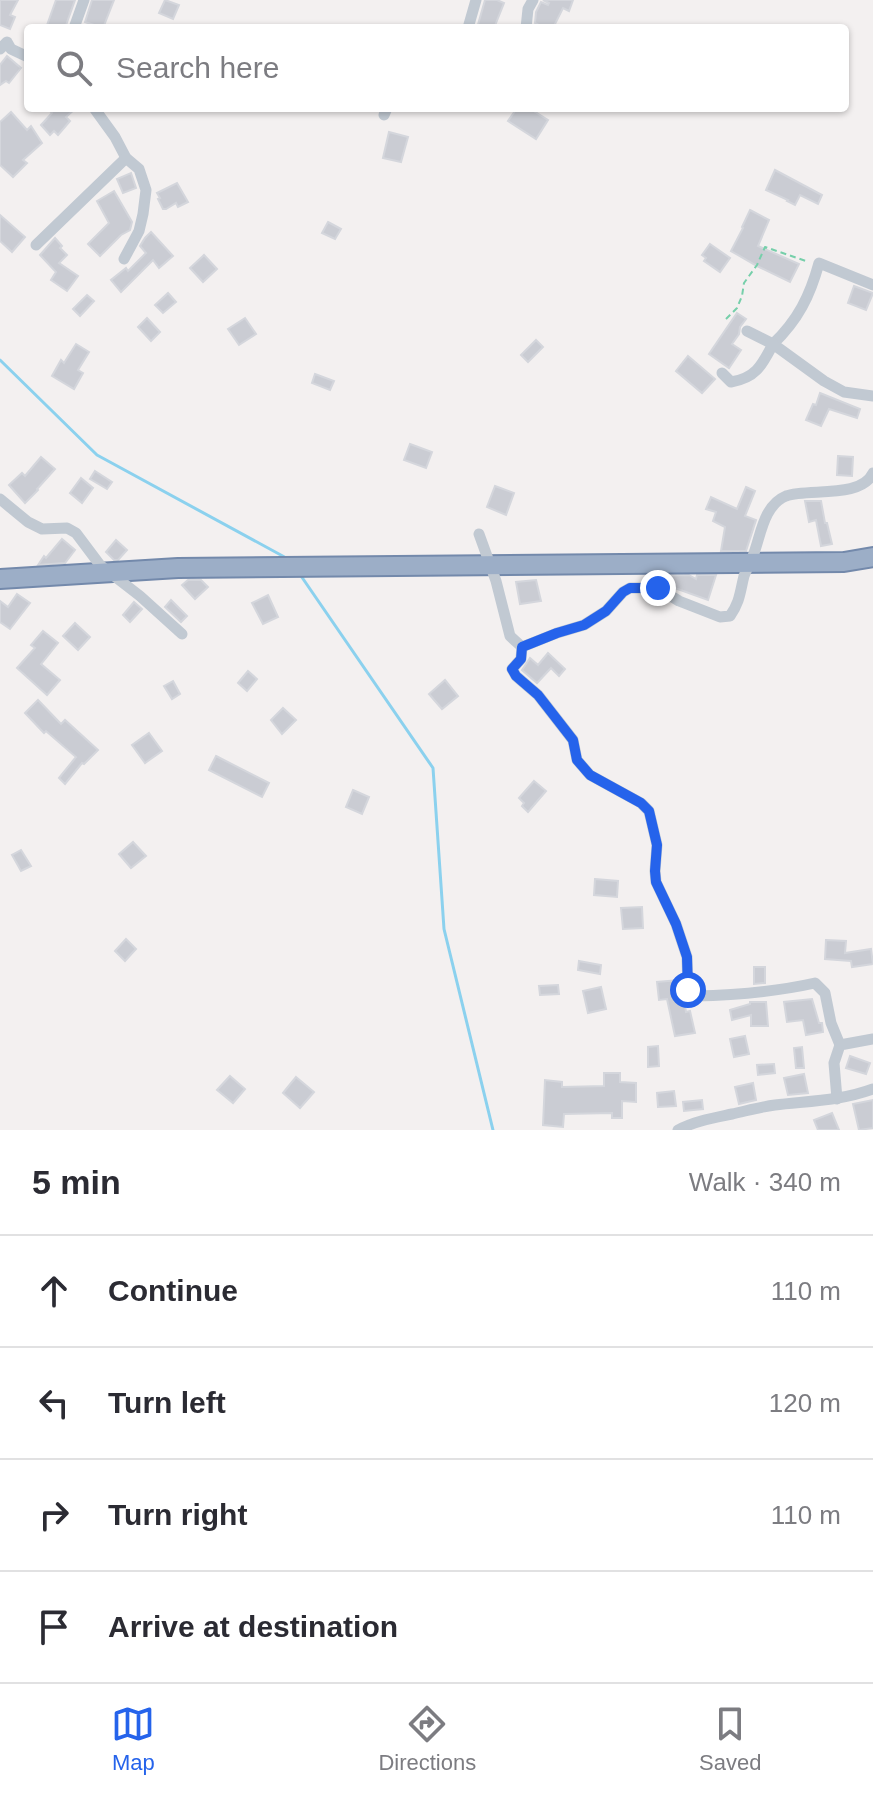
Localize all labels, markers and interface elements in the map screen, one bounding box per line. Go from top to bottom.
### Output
search box [24,24,849,112]
icon: search [52,46,96,90]
text: Search here [116,51,279,84]
route end [640,570,676,606]
route start [670,972,706,1008]
text: 5 min [32,1163,121,1201]
text: Walk · 340 m [689,1167,841,1197]
icon: ahead [32,1269,76,1313]
text: Continue [108,1274,238,1307]
text: 110 m [771,1276,841,1306]
icon: left [32,1381,76,1425]
text: Turn left [108,1386,226,1419]
text: 120 m [769,1388,841,1418]
icon: right [32,1493,76,1537]
text: Turn right [108,1498,247,1531]
text: 110 m [771,1500,841,1530]
icon: arrive [32,1605,76,1649]
text: Arrive at destination [108,1610,398,1643]
tab: Map [111,1702,155,1776]
tab: Directions [378,1702,476,1776]
tab: Saved [699,1702,762,1776]

